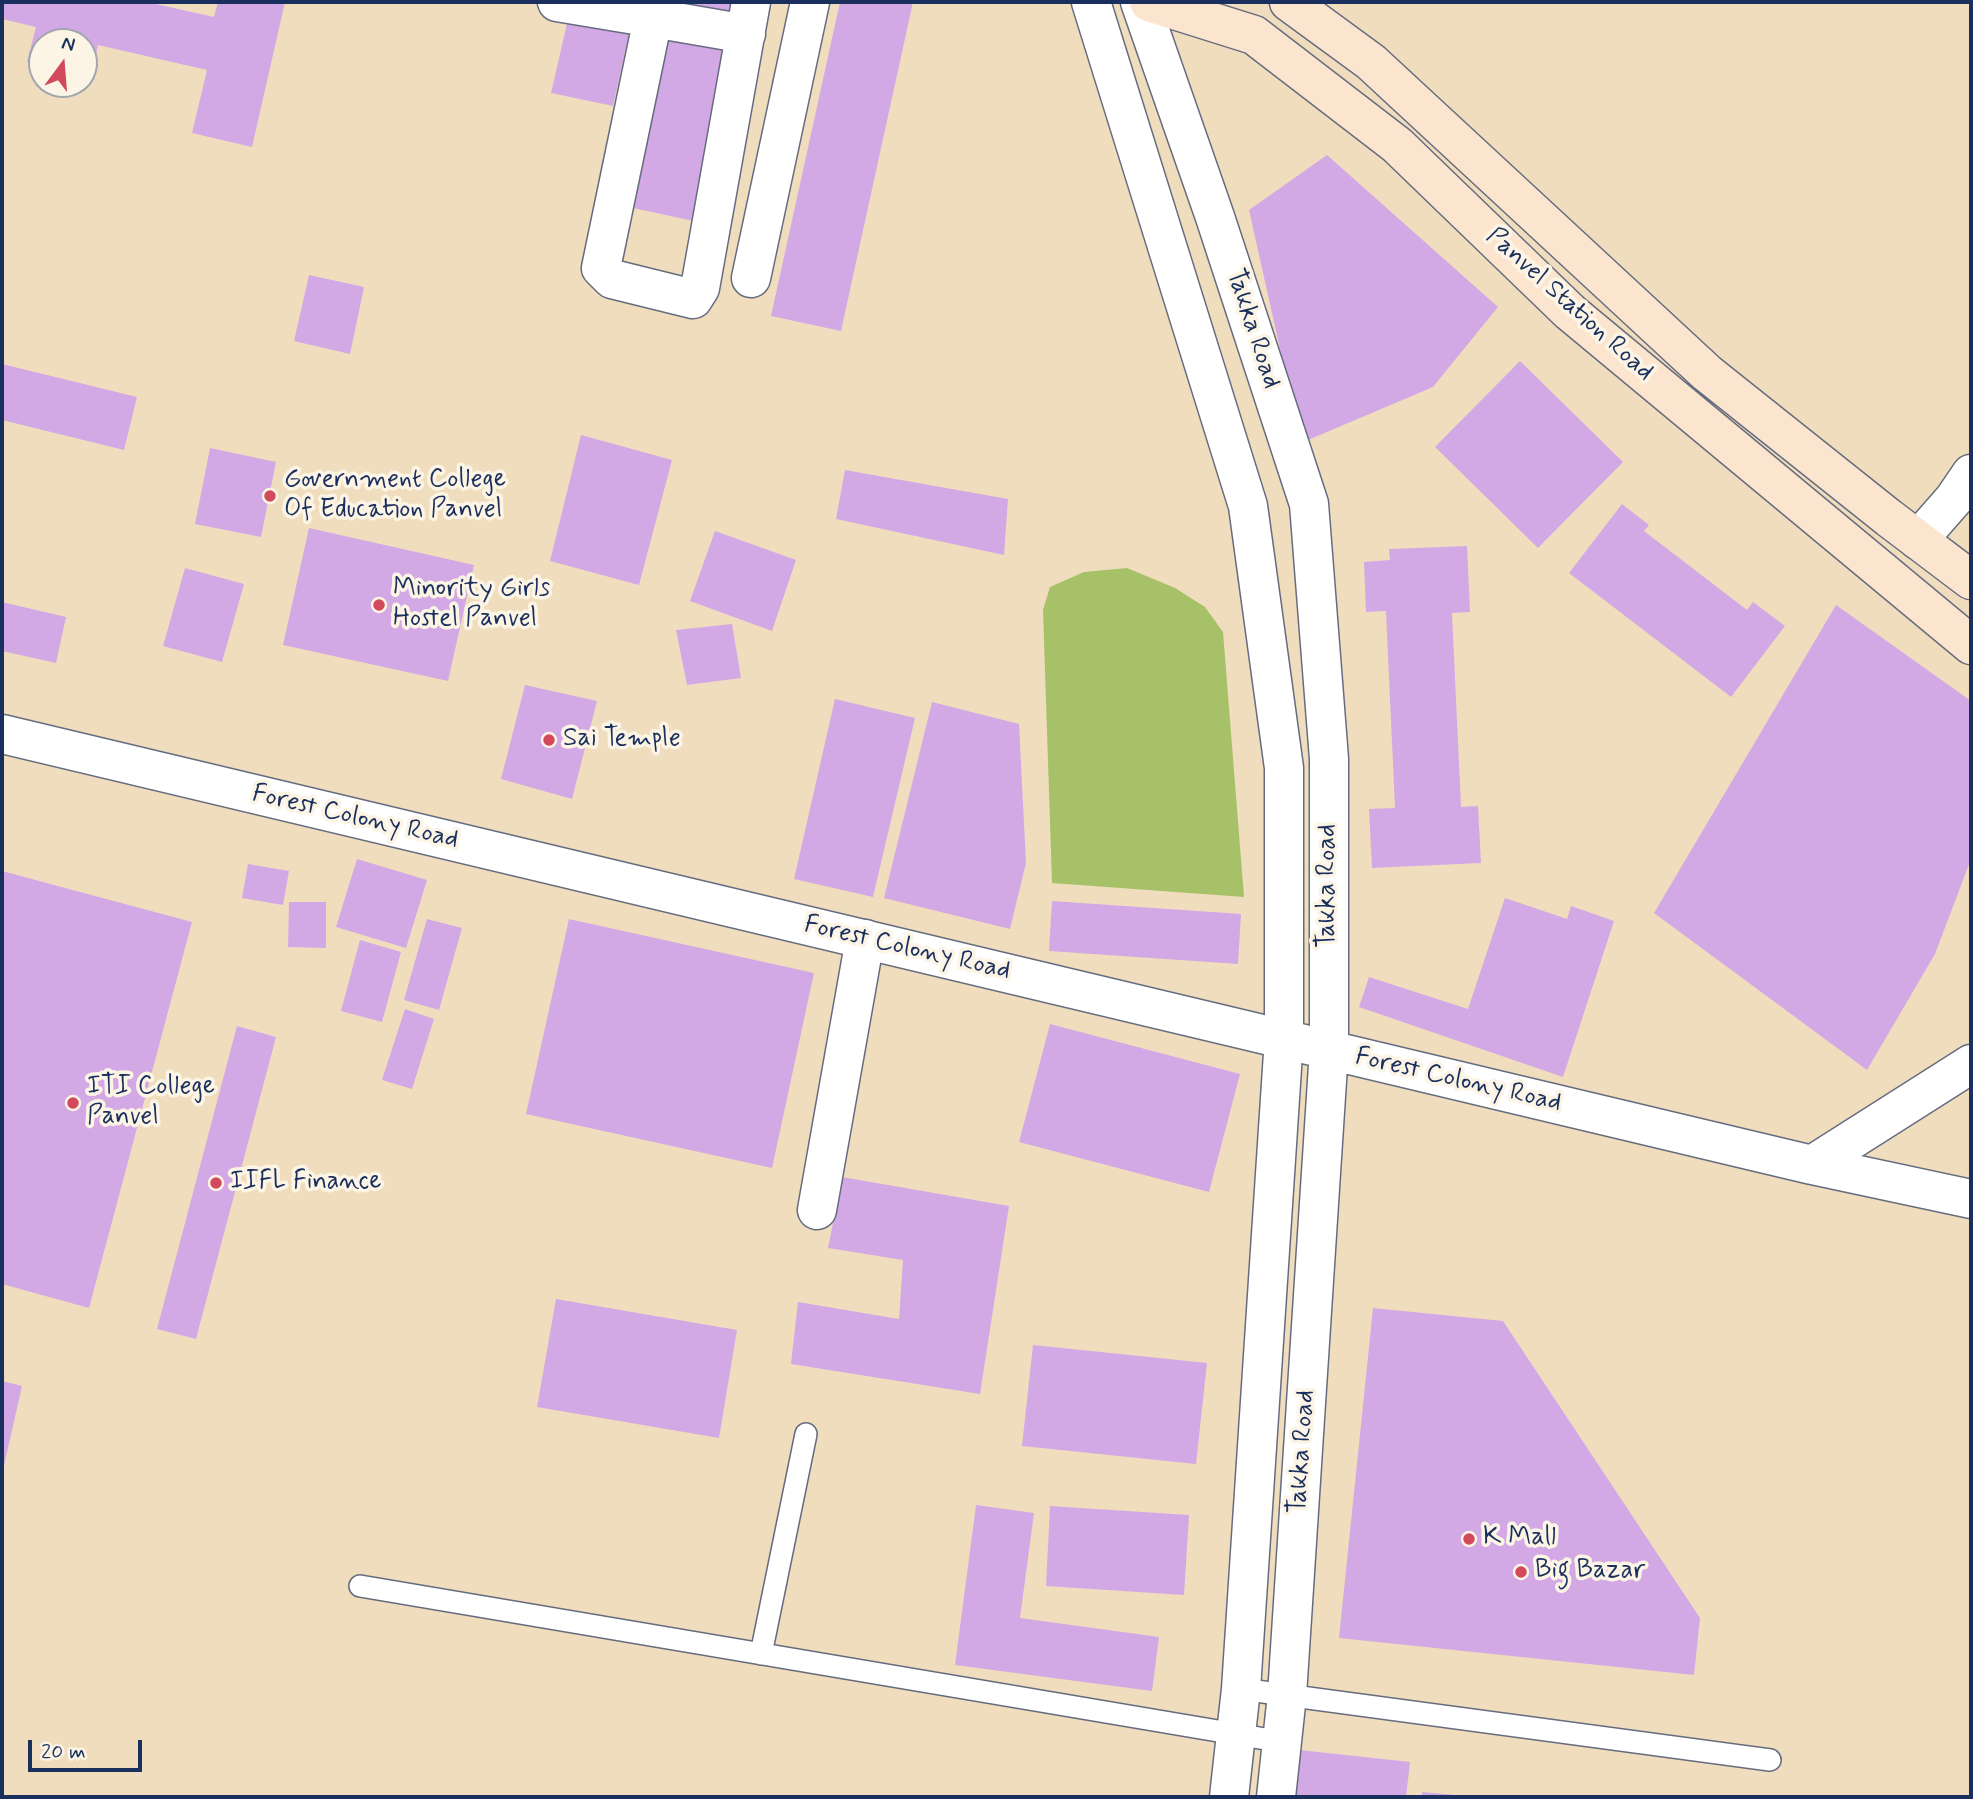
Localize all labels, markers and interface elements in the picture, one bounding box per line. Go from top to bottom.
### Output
north arrow [28,28,98,98]
text: N [59,30,78,58]
street label: Panvel Station Road [1479,222,1659,388]
street label: Takka Road [1218,265,1286,393]
place label: Government College Of Education Panvel [284,465,506,526]
marker: Government College Of Education Panvel [262,488,278,504]
place label: Minority Girls Hostel Panvel [393,574,550,636]
marker: Minority Girls Hostel Panvel [371,597,387,613]
place label: Sai Temple [563,724,681,756]
marker: Sai Temple [541,732,557,748]
street label: Forest Colony Road [249,779,461,857]
street label: Takka Road [1313,824,1345,948]
street label: Forest Colony Road [801,910,1013,988]
street label: Forest Colony Road [1352,1042,1564,1120]
place label: ITI College Panvel [87,1072,215,1134]
marker: ITI College Panvel [65,1095,81,1111]
place label: IIFL Finance [230,1167,381,1199]
marker: IIFL Finance [208,1175,224,1191]
street label: Takka Road [1283,1389,1323,1515]
place label: K Mall [1483,1523,1556,1555]
marker: K Mall [1461,1531,1477,1547]
place label: Big Bazar [1535,1556,1645,1588]
marker: Big Bazar [1513,1564,1529,1580]
scale bar [32,1726,145,1770]
text: 20 m [41,1738,86,1766]

